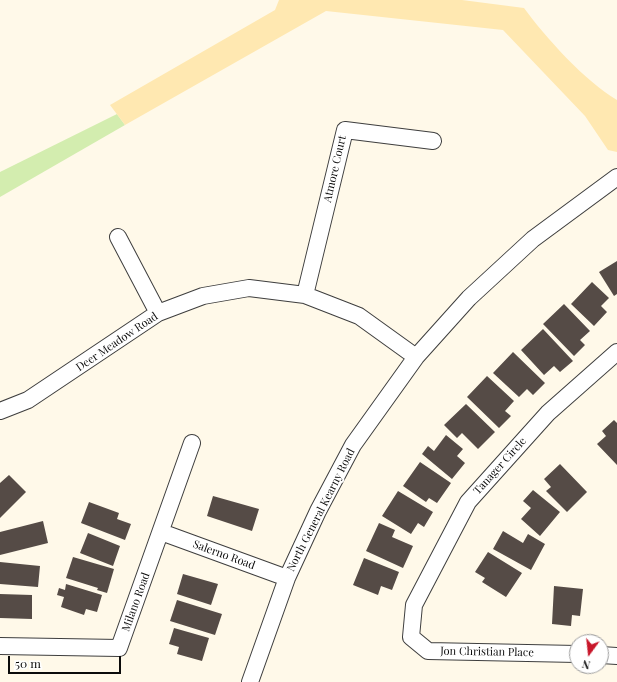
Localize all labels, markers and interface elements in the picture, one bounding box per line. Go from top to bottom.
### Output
street label: Atmore Court [321,134,349,204]
street label: Deer Meadow Road [74,310,160,374]
street label: Tanager Circle [471,435,529,497]
street label: North General Kearny Road [284,446,358,574]
street label: Salerno Road [191,538,257,572]
street label: Milano Road [119,571,153,633]
north arrow [569,634,609,674]
street label: Jon Christian Place [440,645,534,659]
scale bar [10,648,123,674]
text: 50 m [15,655,41,671]
text: N [580,657,592,673]

